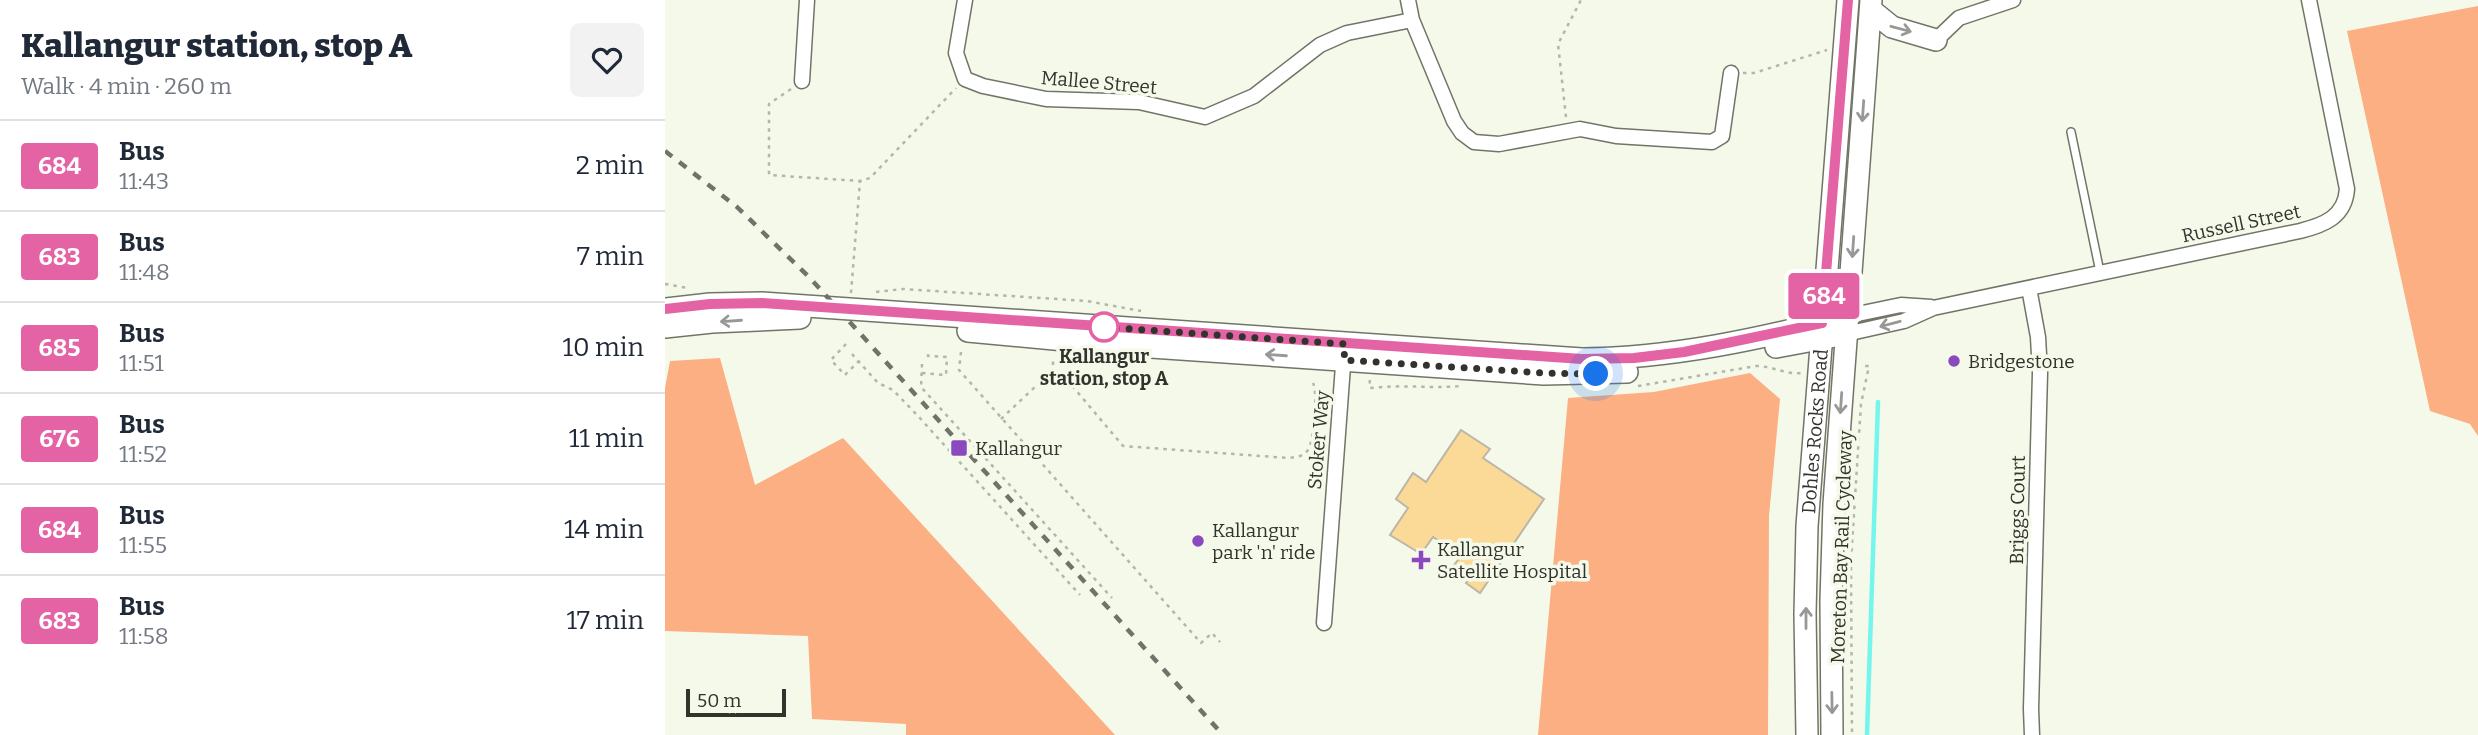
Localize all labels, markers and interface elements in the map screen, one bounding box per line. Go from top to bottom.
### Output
button: heart [570,23,644,97]
one-way arrow [1889,23,1911,36]
text: Kallangur station, stop A [21,26,412,66]
street label: Mallee Street [1040,66,1158,99]
text: Walk · 4 min · 260 m [21,72,232,100]
one-way arrow [1856,99,1869,122]
text: Bus [119,136,165,167]
text: 2 min [576,150,644,181]
text: 684 [38,152,81,180]
text: 11:43 [119,167,169,195]
street label: Russell Street [2180,200,2303,247]
text: Bus [119,227,165,258]
one-way arrow [1846,235,1859,258]
text: 7 min [577,241,644,272]
text: 683 [38,243,81,271]
text: 11:48 [119,258,170,286]
line badge: 684 [1784,273,1864,319]
text: 684 [1802,282,1846,310]
marker: Kallangur station, stop A [1089,312,1119,342]
one-way arrow [720,315,743,328]
text: Bus [119,318,165,349]
one-way arrow [1880,318,1902,331]
text: 10 min [563,332,644,363]
text: 685 [39,334,80,362]
place label: Kallangur station, stop A [1040,345,1169,390]
one-way arrow [1265,348,1287,361]
street label: Dohles Rocks Road [1797,348,1833,515]
text: 11:51 [119,349,164,377]
place label: Bridgestone [1968,350,2075,373]
marker: Bridgestone [1946,353,1962,369]
your location [1578,356,1613,391]
street label: Stoker Way [1303,389,1334,490]
one-way arrow [1835,391,1848,414]
text: Bus [119,409,165,440]
text: 11 min [569,423,644,454]
text: 676 [39,425,80,453]
street label: Moreton Bay Rail Cycleway [1826,429,1857,664]
place label: Kallangur [975,437,1063,460]
marker: Kallangur [949,438,969,458]
text: 11:52 [119,440,167,468]
street label: Briggs Court [2005,455,2030,565]
text: Bus [119,500,165,531]
text: 14 min [564,514,644,545]
text: 684 [38,516,81,544]
place label: Kallangur park 'n' ride [1212,519,1315,564]
text: 11:55 [119,531,167,559]
marker: Kallangur park 'n' ride [1190,533,1206,549]
place label: Kallangur Satellite Hospital [1437,538,1587,583]
marker: Kallangur Satellite Hospital [1411,550,1431,570]
text: Bus [119,591,165,622]
text: 17 min [566,605,644,636]
text: 683 [38,607,81,635]
one-way arrow [1799,607,1813,630]
text: 11:58 [119,622,169,650]
scale bar [686,686,786,718]
text: 50 m [697,689,741,712]
one-way arrow [1825,691,1839,714]

